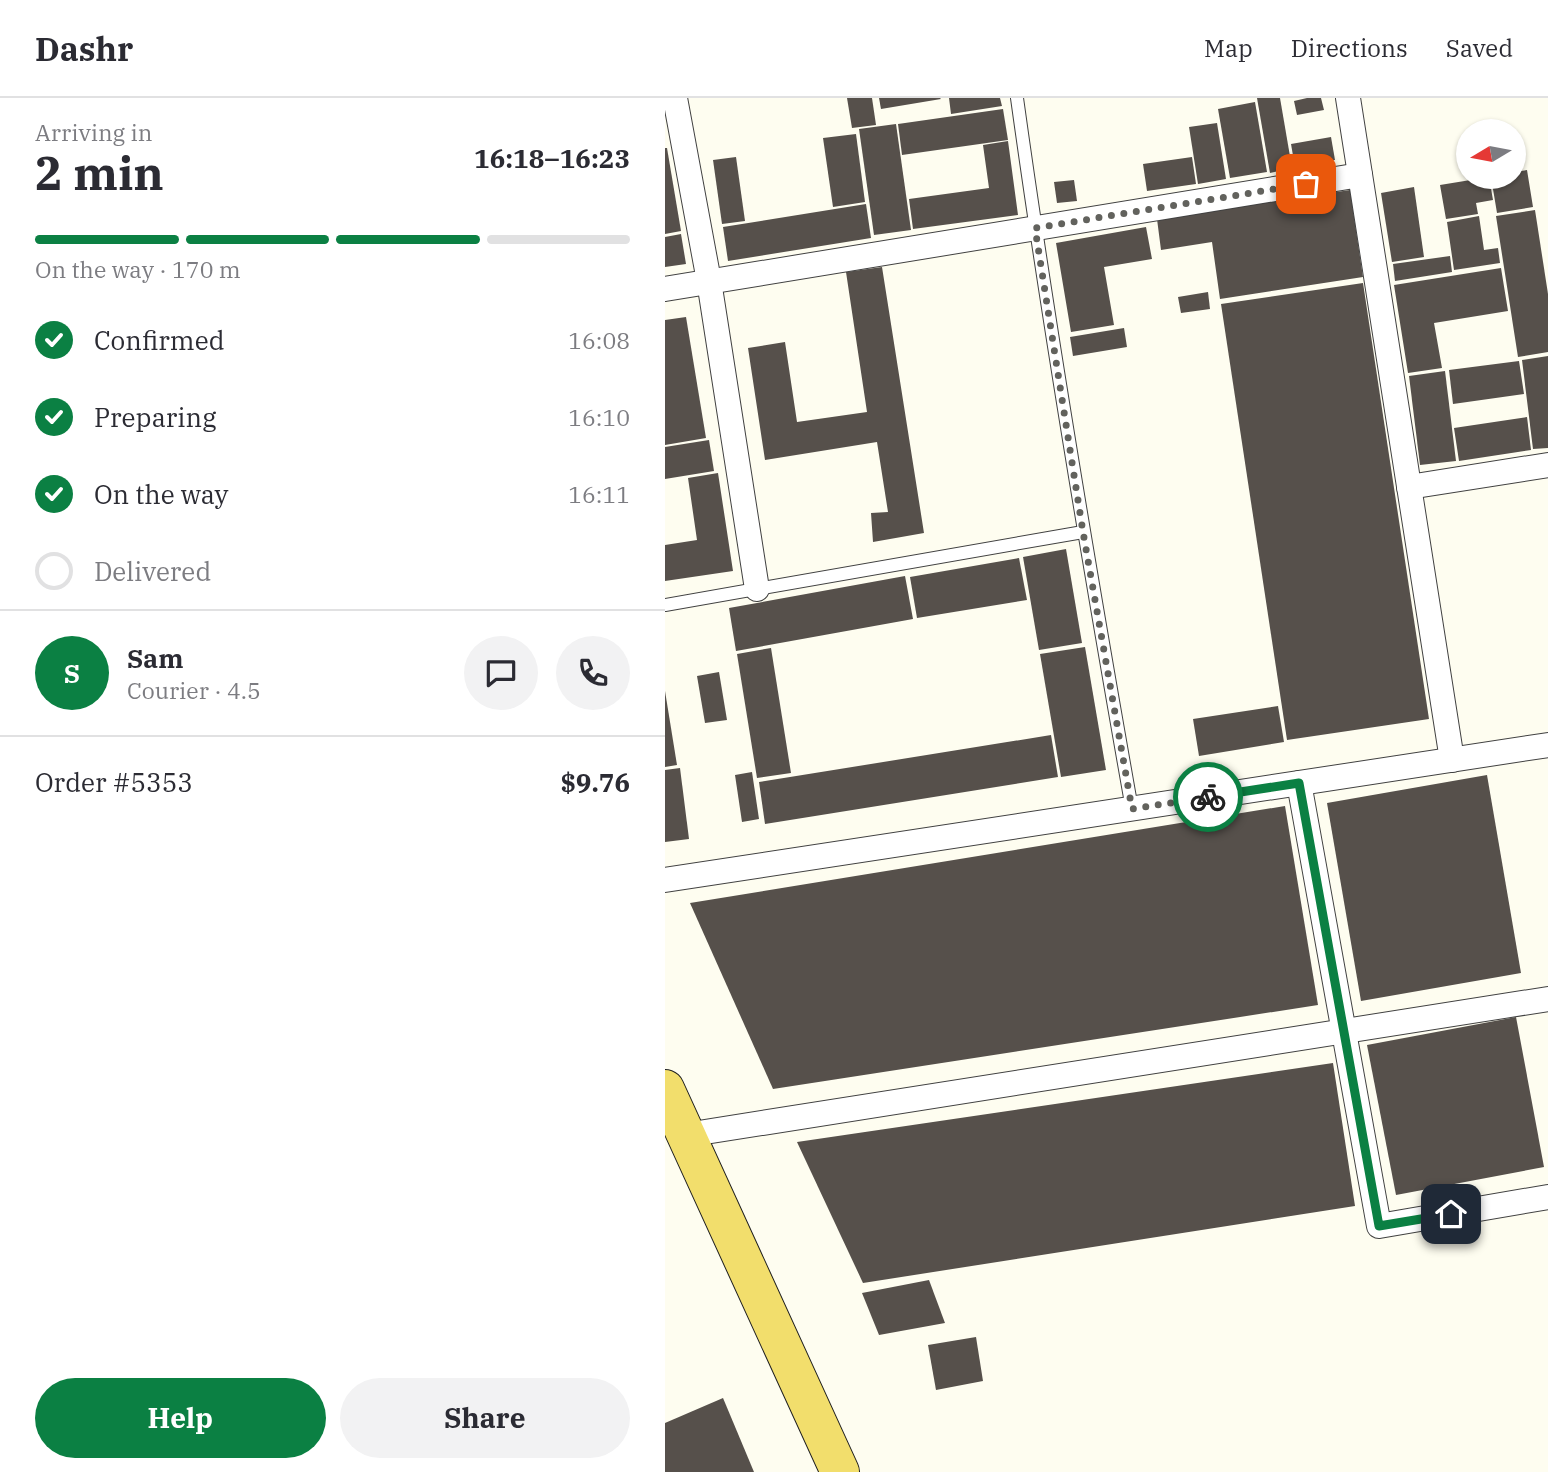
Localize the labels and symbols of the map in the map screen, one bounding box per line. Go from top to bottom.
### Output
north arrow [1456,119,1526,189]
pin [1276,154,1336,214]
courier [1173,762,1243,832]
pin [1421,1184,1481,1244]

